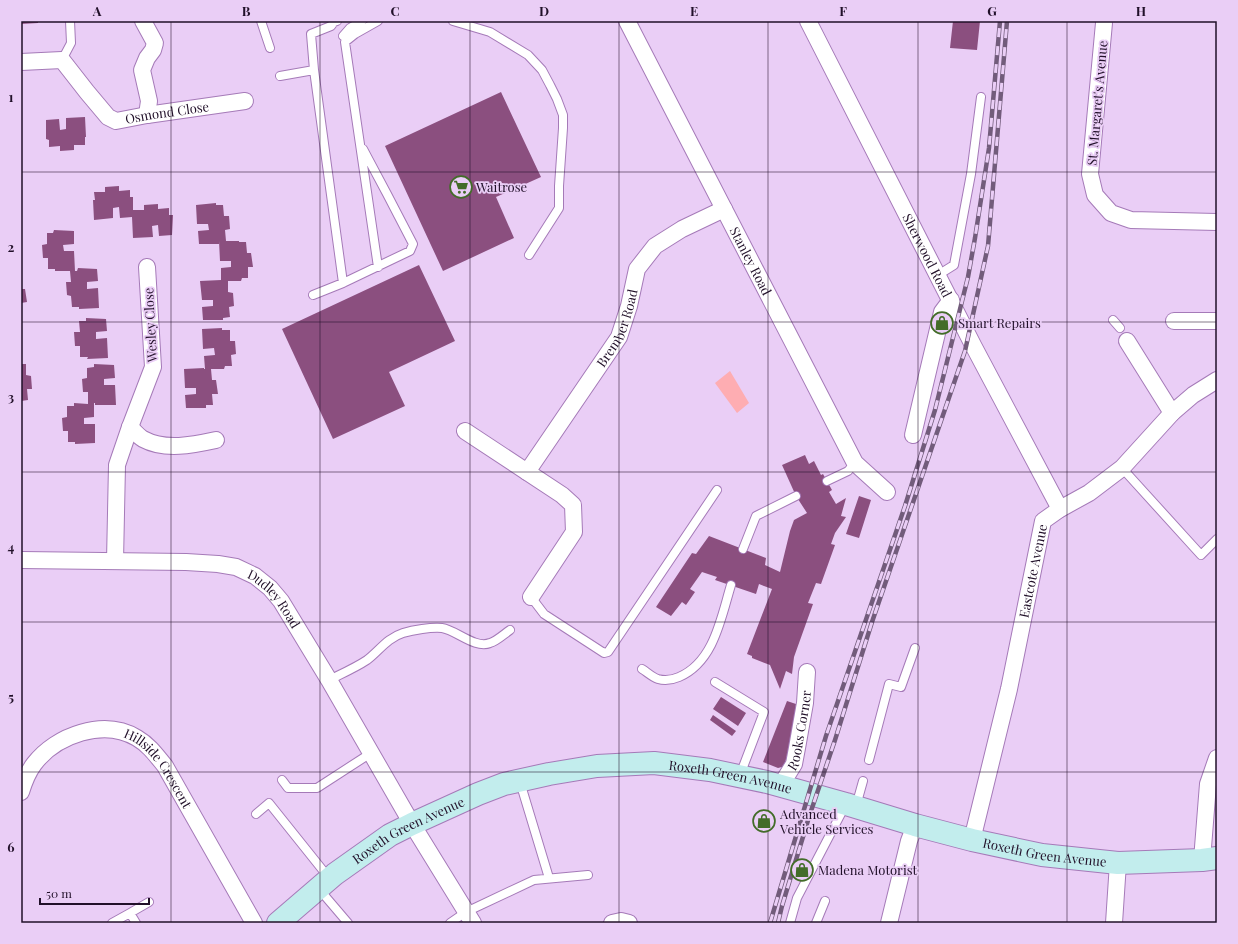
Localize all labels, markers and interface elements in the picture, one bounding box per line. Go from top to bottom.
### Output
text: A [92,2,102,19]
text: B [242,2,251,19]
text: C [390,2,400,19]
text: D [539,2,549,19]
text: E [690,2,698,19]
text: F [839,2,847,19]
text: G [987,2,997,19]
text: H [1136,2,1146,19]
street label: St. Margaret's Avenue [1083,39,1110,166]
text: 1 [9,88,14,105]
street label: Osmond Close [123,97,210,127]
supermarket icon: Waitrose [448,174,474,200]
place label: Waitrose [475,178,527,195]
street label: Sherwood Road [899,210,956,300]
street label: Stanley Road [726,223,776,298]
text: 2 [8,238,15,255]
street label: Wesley Close [139,287,160,364]
street label: Brember Road [592,287,641,370]
shop icon: Smart Repairs [929,310,955,336]
place label: Smart Repairs [958,314,1041,331]
text: 3 [8,388,14,405]
street label: Eastcote Avenue [1015,522,1050,619]
text: 4 [8,538,15,555]
street label: Dudley Road [245,565,305,631]
text: 5 [8,688,14,705]
street label: Rooks Corner [783,690,814,773]
street label: Hillside Crescent [122,724,196,811]
street label: Roxeth Green Avenue [668,756,794,797]
street label: Roxeth Green Avenue [349,792,467,867]
place label: Advanced Vehicle Services [779,805,874,837]
shop icon: Advanced Vehicle Services [751,808,777,834]
street label: Roxeth Green Avenue [981,834,1108,870]
text: 6 [7,838,15,855]
shop icon: Madena Motorist [789,857,815,883]
place label: Madena Motorist [818,861,918,878]
scale bar [40,880,149,906]
text: 50 m [46,885,72,901]

